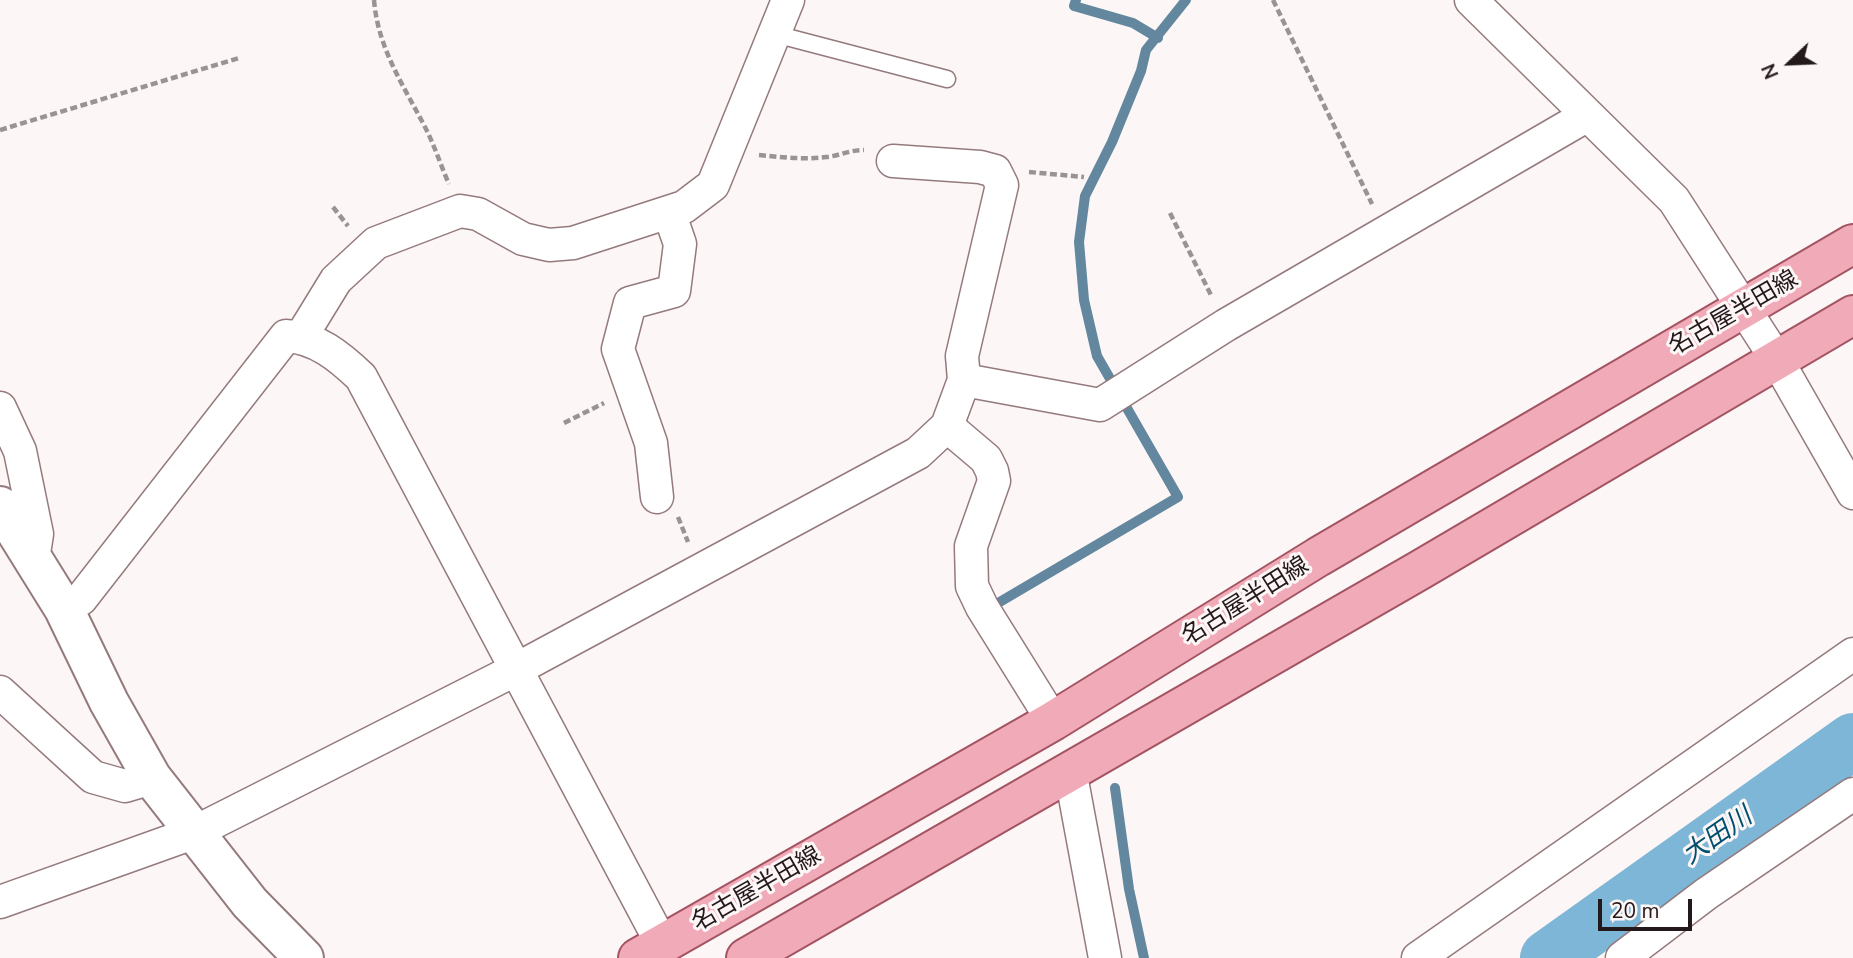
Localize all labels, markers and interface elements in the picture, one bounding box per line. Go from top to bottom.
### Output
north arrow [1755,28,1825,98]
text: N [1756,60,1785,83]
street label: 名古屋半田線 [1664,266,1804,362]
street label: 名古屋半田線 [1177,552,1315,652]
water label: 大田川 [1677,802,1759,872]
street label: 名古屋半田線 [687,842,827,938]
scale bar [1601,884,1696,928]
text: 20 m [1611,897,1660,925]

